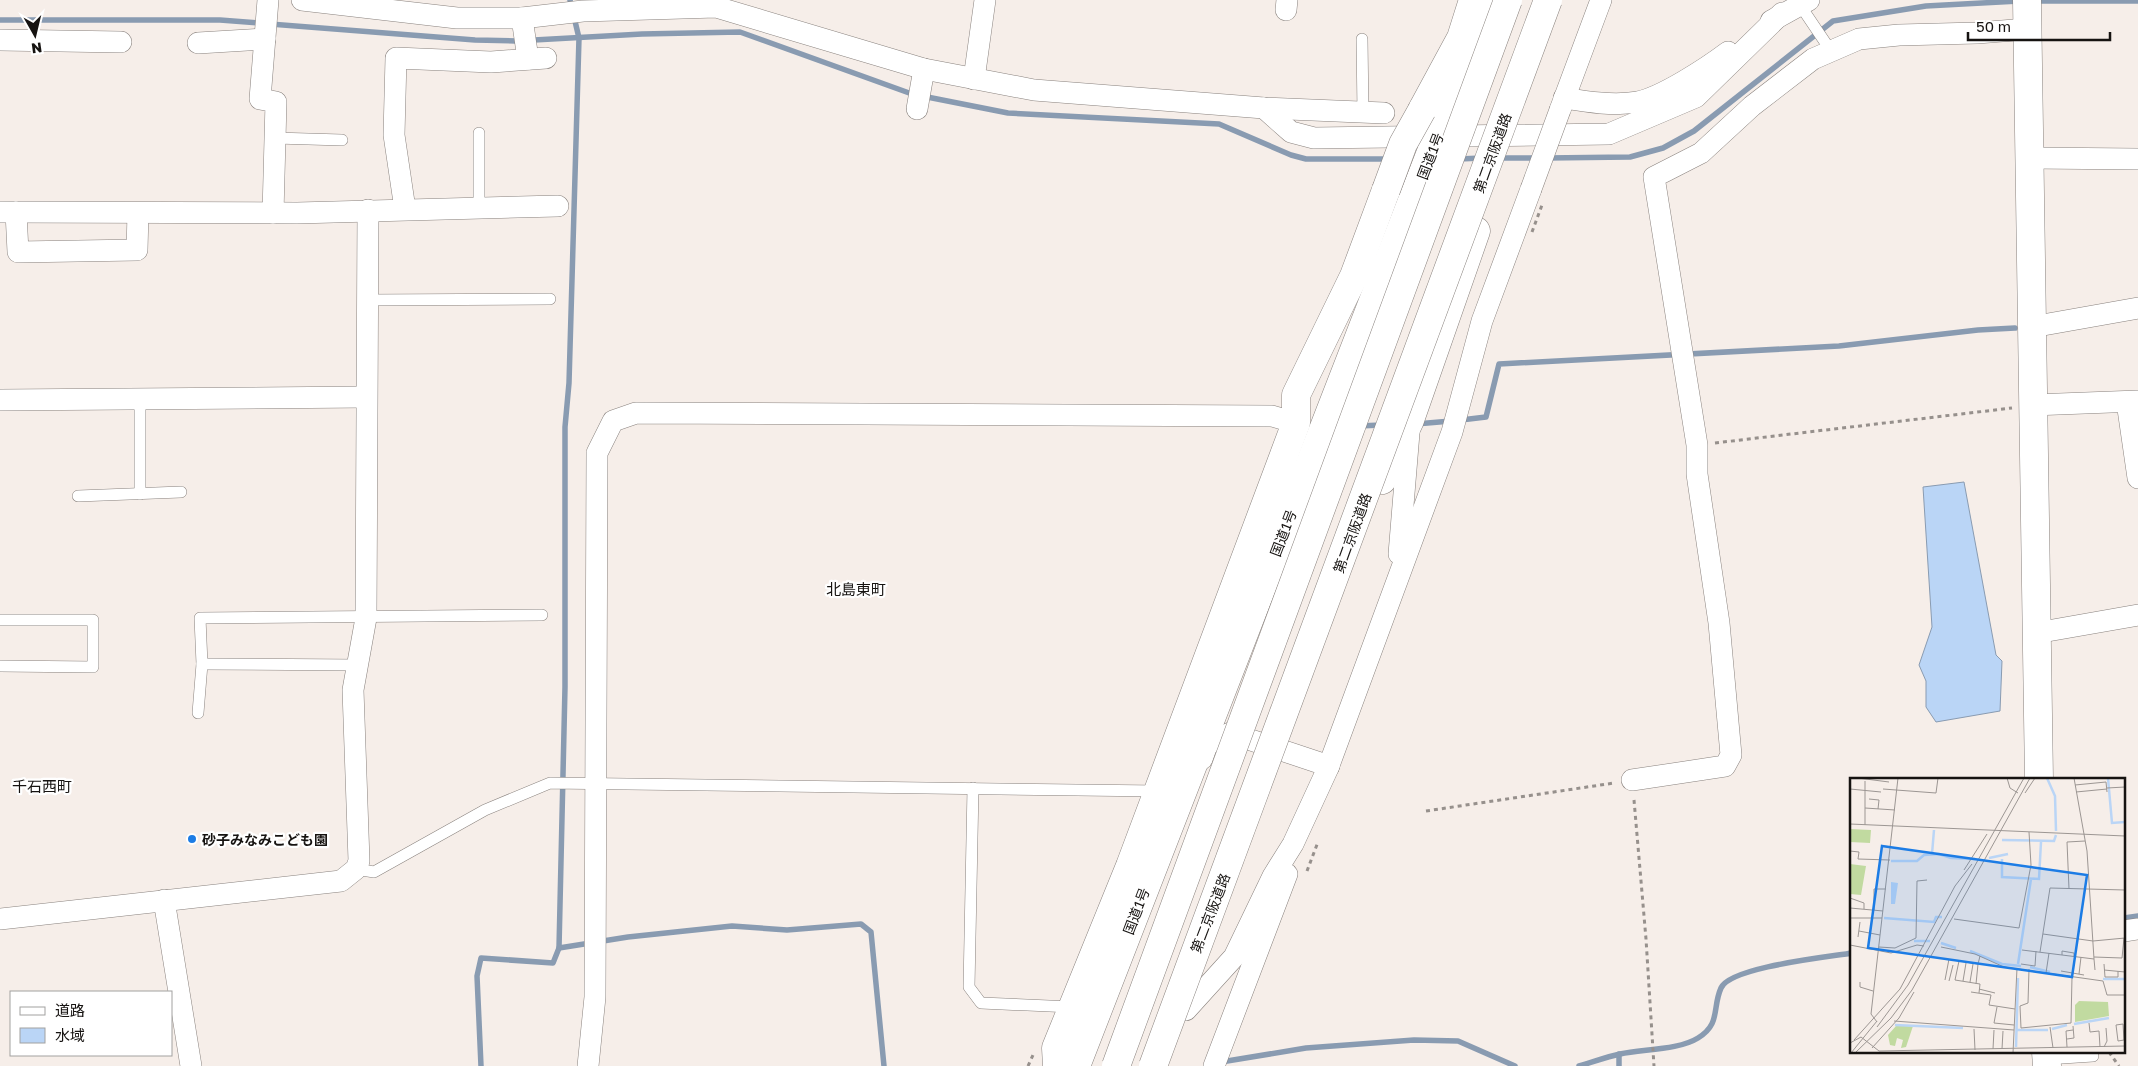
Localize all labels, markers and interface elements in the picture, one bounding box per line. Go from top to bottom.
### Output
north arrow [10,10,60,60]
scale bar [1968,10,2110,42]
text: 50 m [1976,17,2011,35]
text: N [30,39,43,58]
street label: 第二京阪道路 [1470,111,1514,195]
street label: 国道1号 [1413,130,1447,182]
street label: 第二京阪道路 [1330,491,1374,575]
street label: 国道1号 [1266,507,1300,559]
district label: 北島東町 [826,580,886,598]
district label: 千石西町 [12,777,72,795]
inset map [1850,778,2126,1054]
place label: 砂子みなみこども園 [202,831,328,848]
marker: 砂子みなみこども園 [186,833,198,845]
street label: 第二京阪道路 [1187,871,1233,955]
street label: 国道1号 [1119,885,1153,937]
legend [10,991,172,1056]
text: 道路 [55,1001,85,1019]
text: 水域 [55,1026,85,1044]

